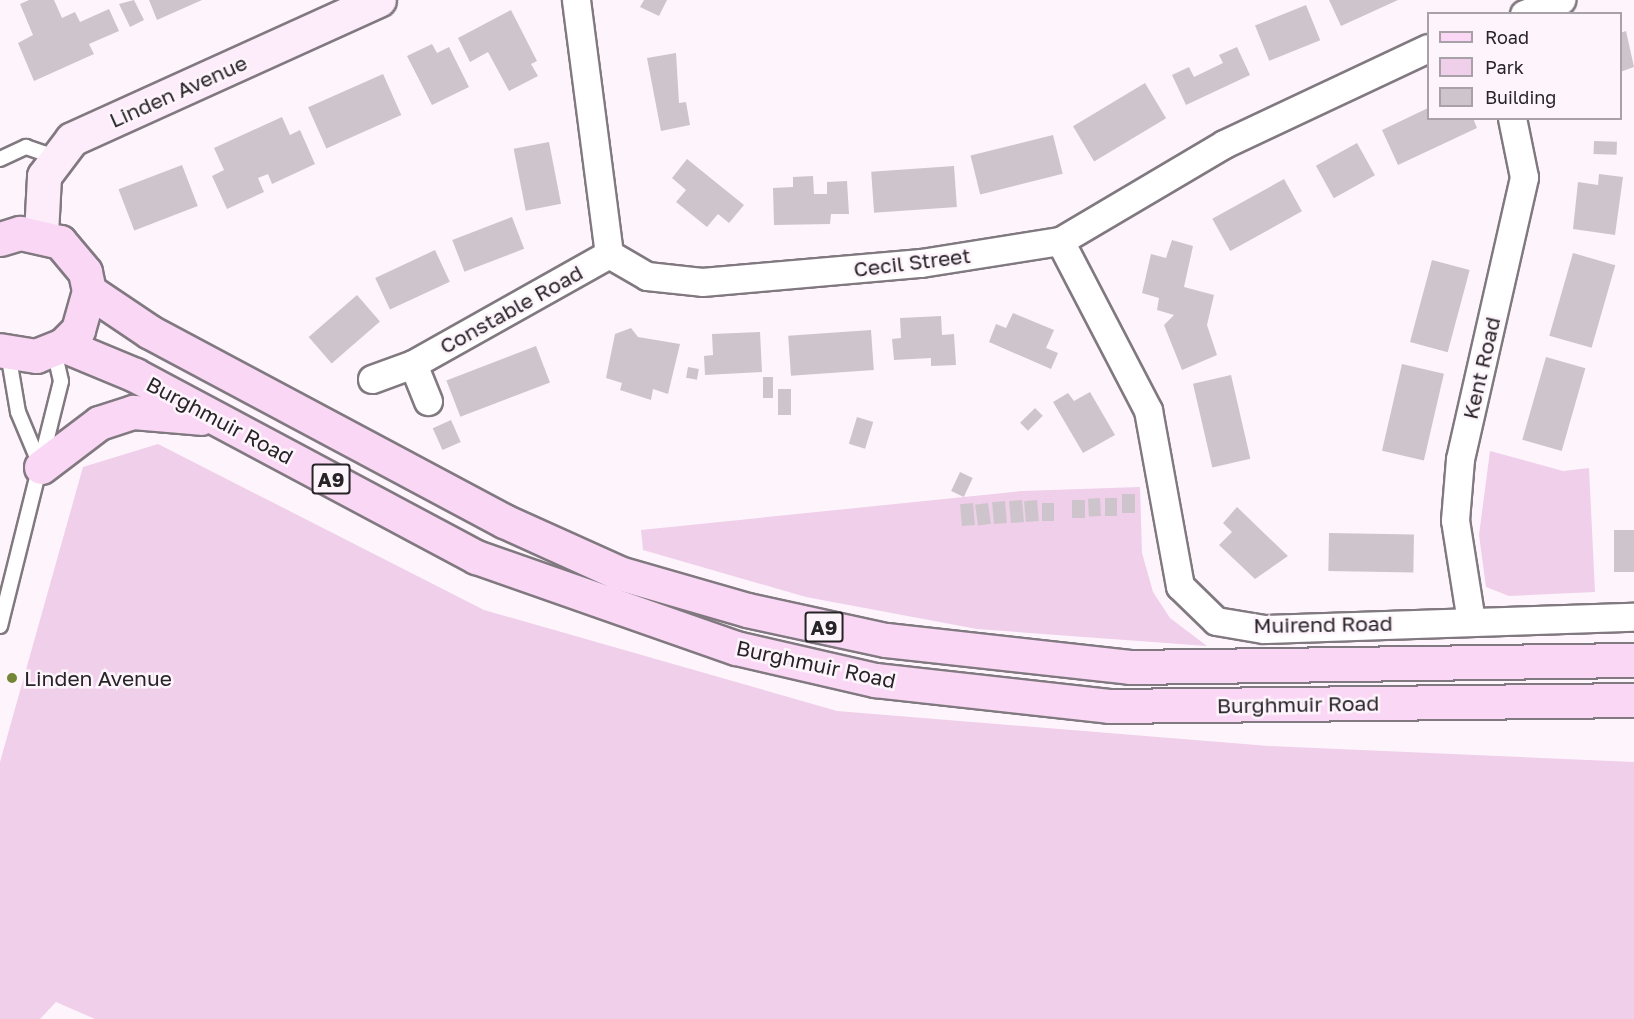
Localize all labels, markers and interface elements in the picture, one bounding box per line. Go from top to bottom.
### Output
legend [1427,12,1622,120]
text: Road [1485,26,1529,48]
street label: Linden Avenue [105,49,251,133]
text: Park [1485,56,1524,78]
text: Building [1485,86,1556,108]
street label: Cecil Street [852,242,972,282]
street label: Constable Road [435,259,587,359]
street label: Kent Road [1457,314,1505,422]
street label: Burghmuir Road [142,371,298,469]
road number: A9 [312,462,350,496]
road number: A9 [804,610,844,644]
street label: Muirend Road [1253,610,1393,638]
street label: Burghmuir Road [734,635,898,693]
place label: Linden Avenue [24,665,172,691]
marker: Linden Avenue [5,671,19,685]
street label: Burghmuir Road [1217,690,1379,718]

